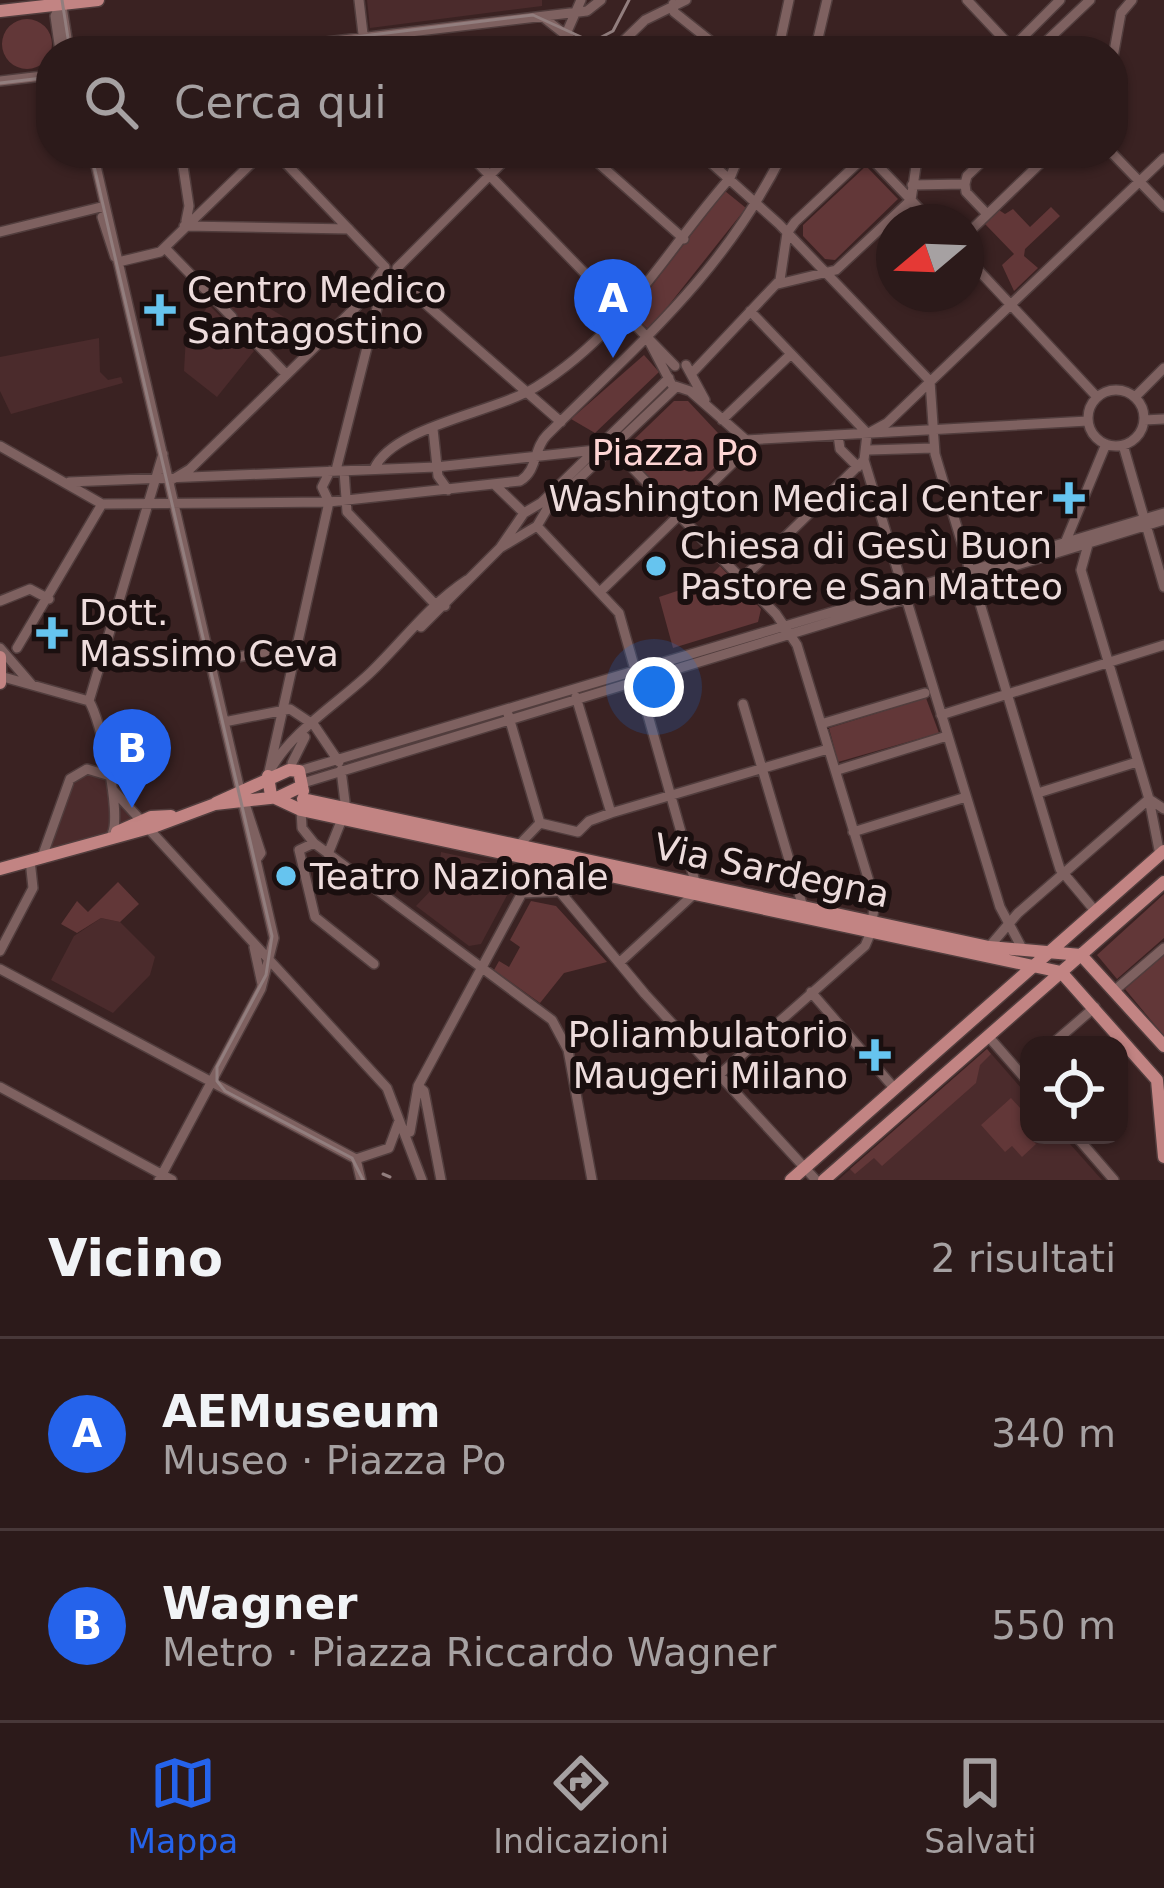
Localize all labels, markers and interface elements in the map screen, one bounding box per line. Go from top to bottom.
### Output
search box [36,36,1128,168]
icon: search [78,69,144,135]
text: Cerca qui [174,76,387,129]
north arrow [876,204,984,312]
pin: A [574,259,652,358]
place label: Centro Medico Santagostino [187,269,447,351]
marker: Centro Medico Santagostino [144,294,176,326]
park label: Piazza Po [592,432,758,473]
place label: Washington Medical Center [548,478,1042,519]
marker: Washington Medical Center [1053,482,1085,514]
place label: Chiesa di Gesù Buon Pastore e San Matteo [680,525,1063,607]
marker: Chiesa di Gesù Buon Pastore e San Matteo [643,553,669,579]
place label: Dott. Massimo Ceva [79,592,339,674]
marker: Dott. Massimo Ceva [36,617,68,649]
your location [624,657,684,717]
pin: B [93,709,171,808]
street label: Via Sardegna [651,826,893,915]
place label: Teatro Nazionale [309,856,609,897]
marker: Teatro Nazionale [273,863,299,889]
place label: Poliambulatorio Maugeri Milano [568,1014,848,1096]
map controls [1020,1036,1128,1144]
button: locate [1020,1036,1128,1144]
marker: Poliambulatorio Maugeri Milano [859,1039,891,1071]
text: Vicino [48,1229,223,1288]
text: 2 risultati [931,1236,1116,1281]
text: AEMuseum [162,1385,441,1438]
text: A [72,1411,102,1456]
text: 340 m [991,1411,1116,1456]
text: Museo · Piazza Po [162,1438,506,1483]
text: Wagner [162,1577,357,1630]
text: B [72,1603,102,1648]
text: 550 m [991,1603,1116,1648]
text: Metro · Piazza Riccardo Wagner [162,1630,776,1675]
tab: Mappa [128,1750,238,1861]
tab: Indicazioni [493,1750,669,1861]
tab: Salvati [924,1750,1036,1861]

